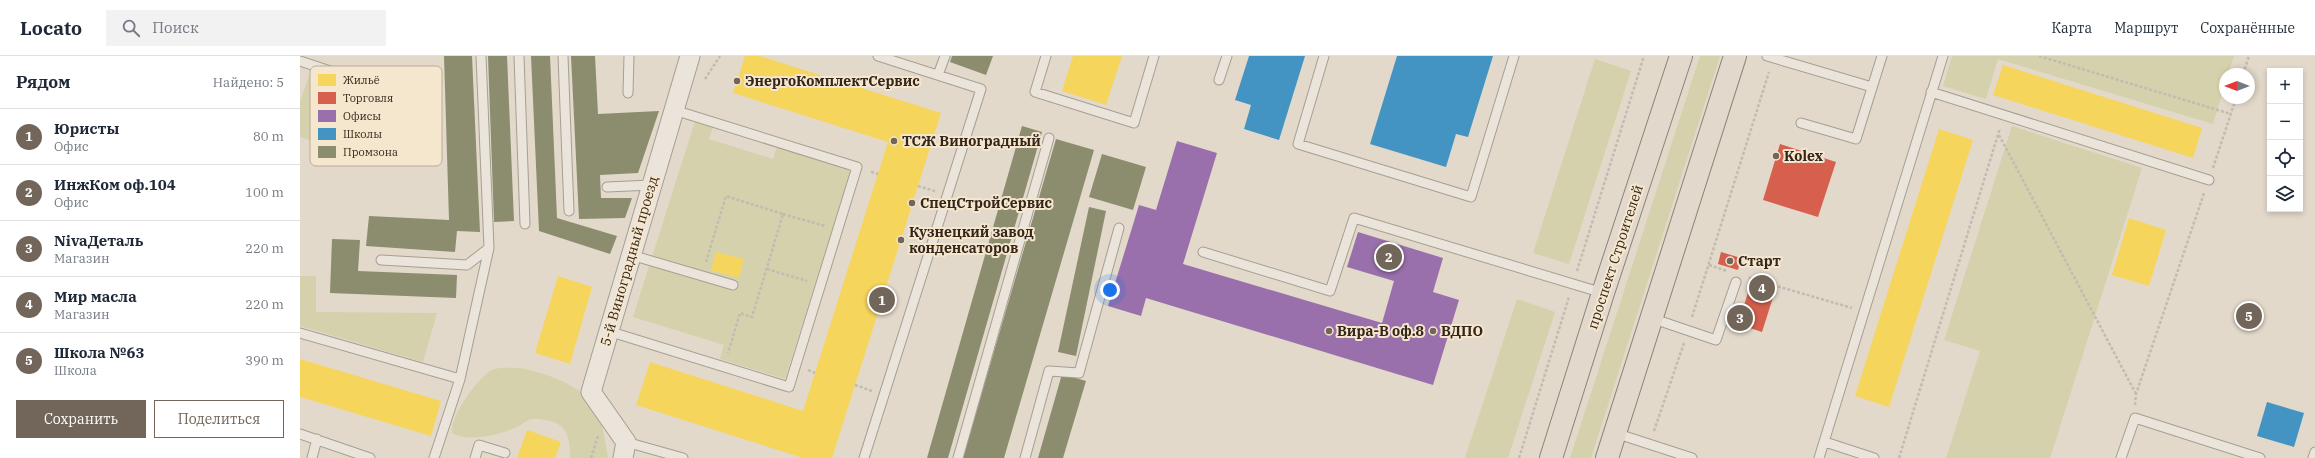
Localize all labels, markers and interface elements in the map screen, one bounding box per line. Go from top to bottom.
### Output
search box [106,10,386,46]
text: Locato [20,16,82,40]
icon: search [120,17,142,39]
text: Поиск [152,18,199,37]
text: Карта [2051,19,2092,37]
text: Маршрут [2114,19,2178,37]
text: Сохранённые [2200,19,2295,37]
legend [310,66,442,166]
north arrow [2219,68,2255,104]
map controls [2267,68,2303,212]
button: + [2267,68,2303,104]
text: Рядом [16,71,71,93]
place label: ЭнергоКомплектСервис [745,72,920,90]
text: Жильё [343,73,380,87]
text: Найдено: 5 [213,74,284,91]
marker: ЭнергоКомплектСервис [732,76,742,86]
text: Торговля [343,91,393,105]
button: − [2267,104,2303,140]
text: Офисы [343,109,381,123]
text: Юристы [54,119,119,138]
text: Школы [343,127,382,141]
text: 1 [25,128,33,145]
text: 80 m [253,128,284,145]
place label: ТСЖ Виноградный [902,132,1041,150]
marker: ТСЖ Виноградный [889,136,899,146]
text: Офис [54,138,89,155]
button: locate [2267,140,2303,176]
text: Промзона [343,145,398,159]
place label: Kolex [1784,147,1824,165]
marker: Kolex [1771,151,1781,161]
street label: 5-й Виноградный проезд [596,174,662,348]
text: ИнжКом оф.104 [54,175,176,194]
button: layers [2267,176,2303,212]
street label: проспект Строителей [1583,182,1647,332]
text: 2 [25,184,33,201]
text: 100 m [245,184,284,201]
text: Офис [54,194,89,211]
place label: СпецСтройСервис [920,194,1053,212]
marker: СпецСтройСервис [907,198,917,208]
place label: Кузнецкий завод конденсаторов [909,223,1034,257]
text: NivaДеталь [54,231,143,250]
marker: Кузнецкий завод конденсаторов [896,235,906,245]
text: 3 [25,240,33,257]
text: 220 m [245,240,284,257]
pin: 2 [1376,242,1402,272]
text: Магазин [54,250,110,267]
place label: Старт [1738,252,1781,270]
marker: Старт [1725,256,1735,266]
pin: 4 [1749,273,1775,303]
your location [1100,280,1120,300]
pin: 1 [869,285,895,315]
text: Мир масла [54,287,137,306]
text: 4 [25,296,33,313]
text: 220 m [245,296,284,313]
pin: 5 [2236,301,2262,331]
pin: 3 [1727,303,1753,333]
text: Магазин [54,306,110,323]
place label: Вира-В оф.8 [1337,322,1424,340]
place label: ВДПО [1441,322,1483,340]
marker: Вира-В оф.8 [1324,326,1334,336]
marker: ВДПО [1428,326,1438,336]
text: Школа №63 [54,343,144,362]
text: 5 [25,352,33,369]
text: 390 m [245,352,284,369]
text: Школа [54,362,97,379]
button: Сохранить [16,400,146,438]
button: Поделиться [154,400,284,438]

